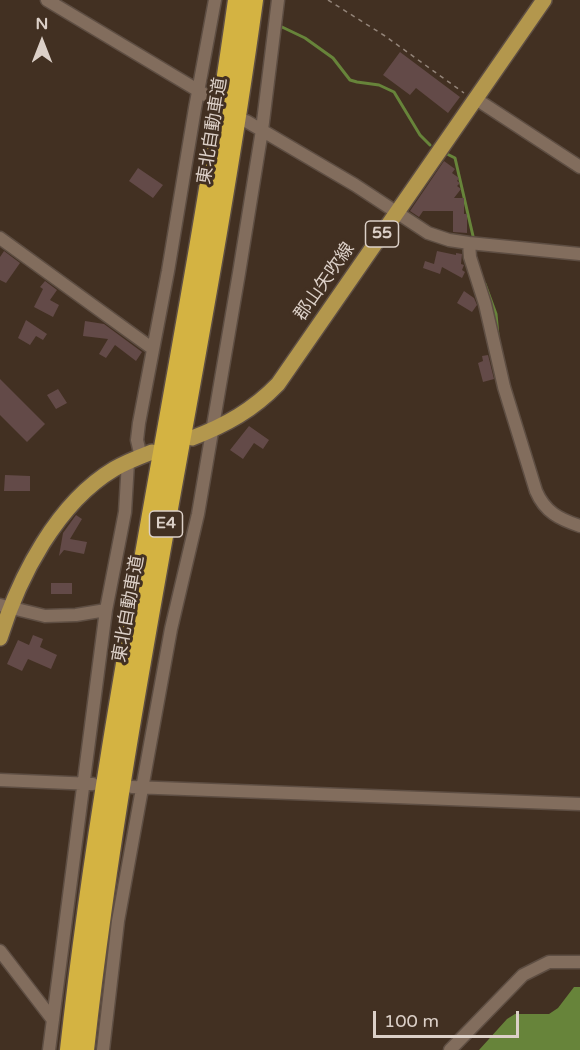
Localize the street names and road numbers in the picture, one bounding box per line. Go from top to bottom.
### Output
street label: 東北自動車道 [194,76,232,186]
road number: 55 [366,221,398,247]
street label: 郡山矢吹線 [290,239,360,325]
road number: E4 [150,511,182,537]
street label: 東北自動車道 [109,554,149,664]

